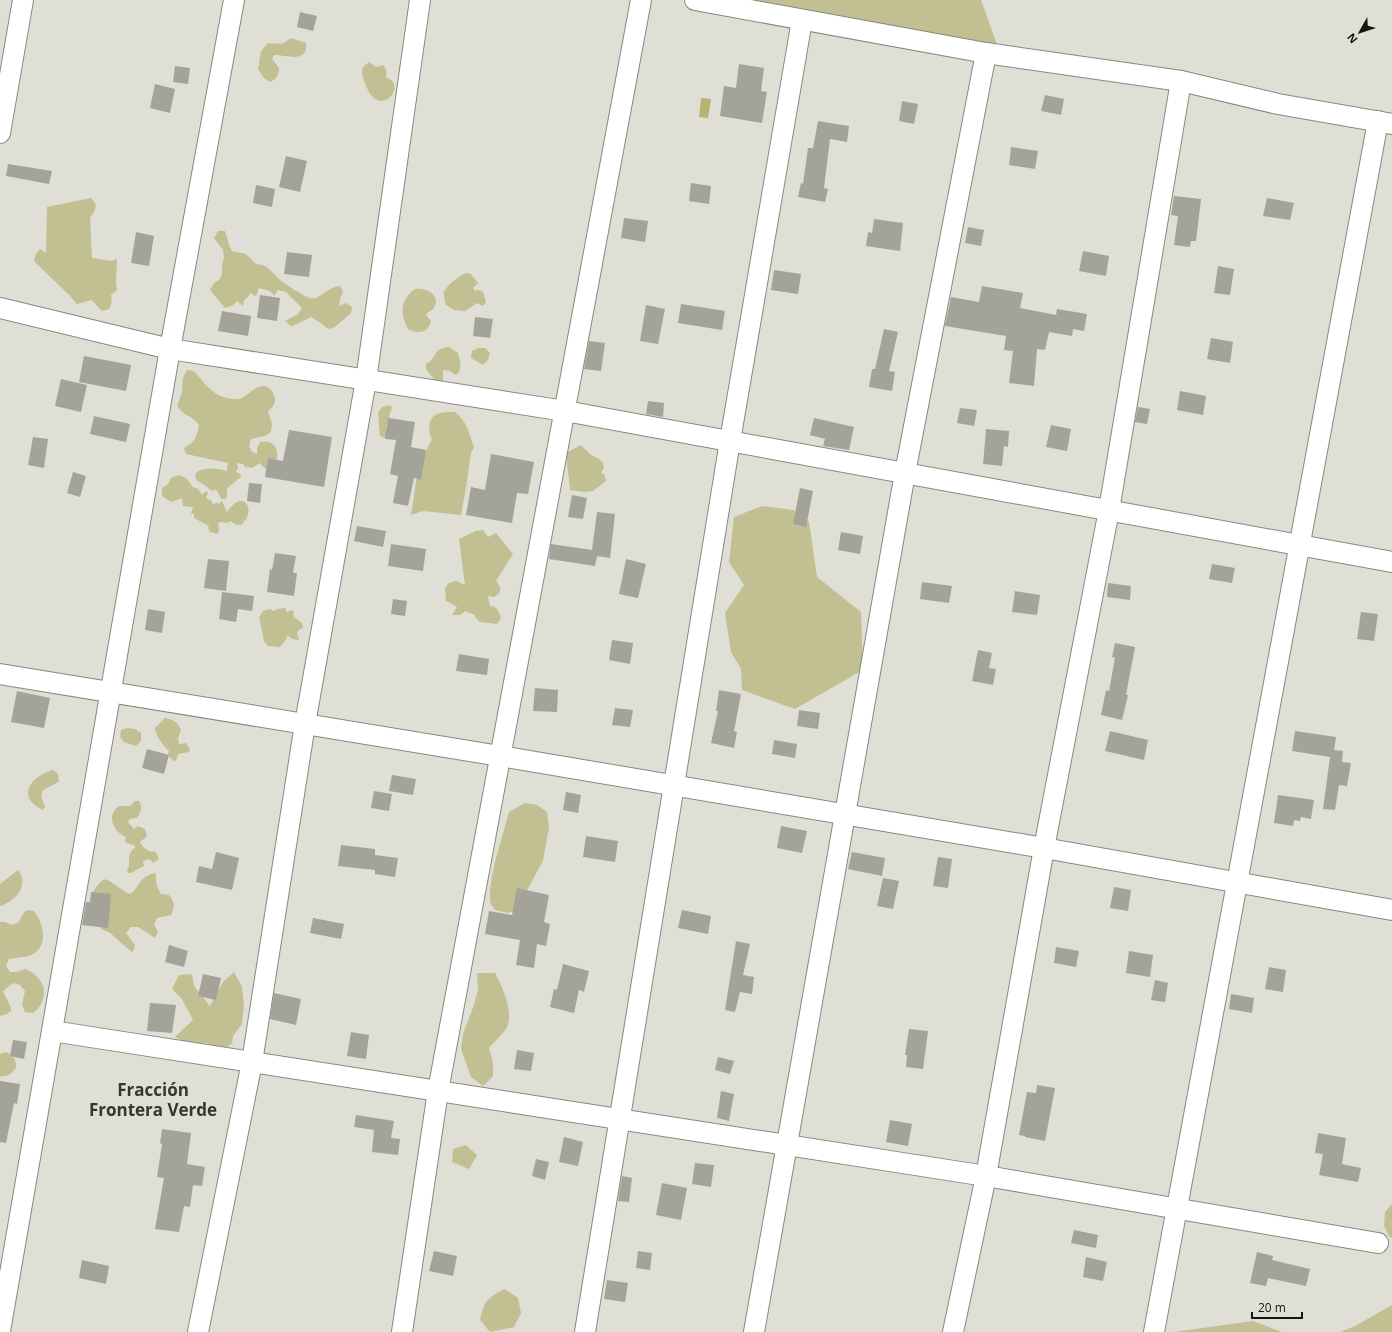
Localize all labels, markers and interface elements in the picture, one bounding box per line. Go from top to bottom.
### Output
north arrow [1340,12,1380,52]
text: N [1343,30,1360,47]
district label: Fracción Frontera Verde [89,1078,217,1121]
scale bar [1252,1294,1302,1320]
text: 20 m [1258,1299,1286,1316]

